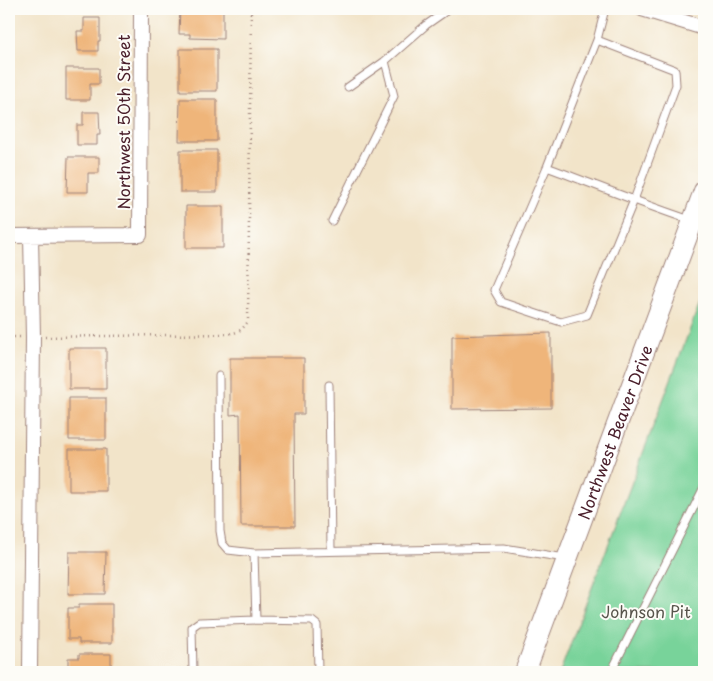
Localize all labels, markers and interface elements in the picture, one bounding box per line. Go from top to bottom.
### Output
street label: Northwest 50th Street [111,34,135,210]
street label: Northwest Beaver Drive [571,341,658,523]
park label: Johnson Pit [601,599,691,623]

